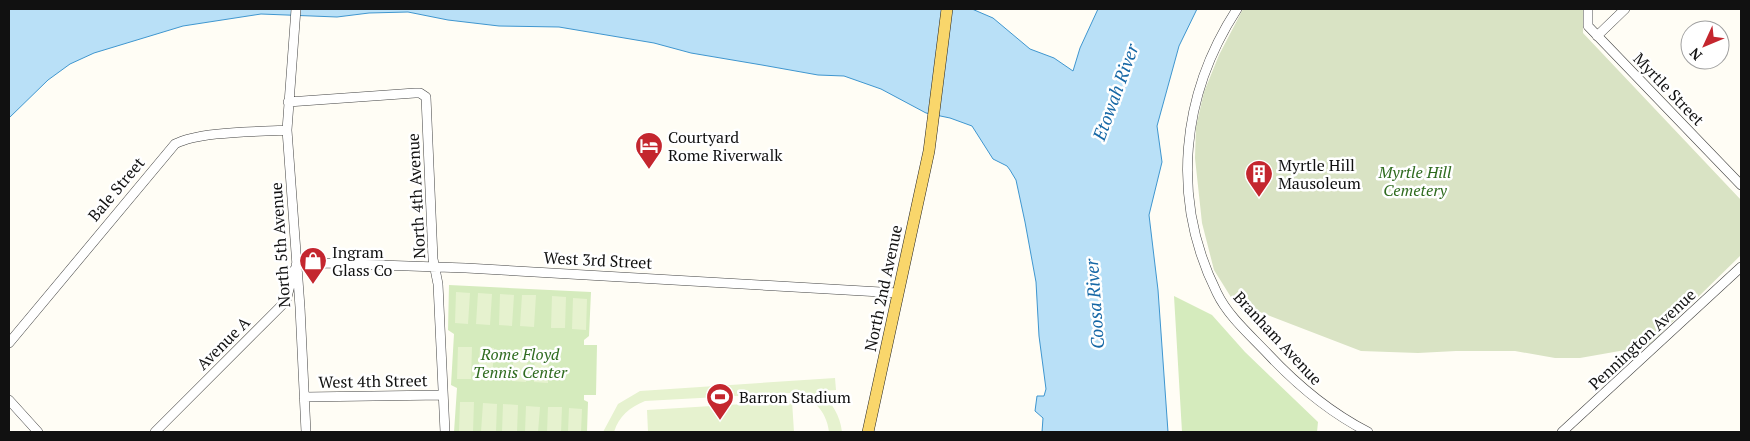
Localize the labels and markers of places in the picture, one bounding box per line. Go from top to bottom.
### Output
place label: Courtyard Rome Riverwalk [668,126,783,166]
hotel icon: Courtyard Rome Riverwalk [634,131,664,170]
place label: Myrtle Hill Mausoleum [1278,154,1361,194]
building icon: Myrtle Hill Mausoleum [1244,159,1274,198]
place label: Ingram Glass Co [332,241,393,281]
shop icon: Ingram Glass Co [298,246,328,285]
sports icon: Barron Stadium [705,382,735,421]
place label: Barron Stadium [739,386,851,408]

